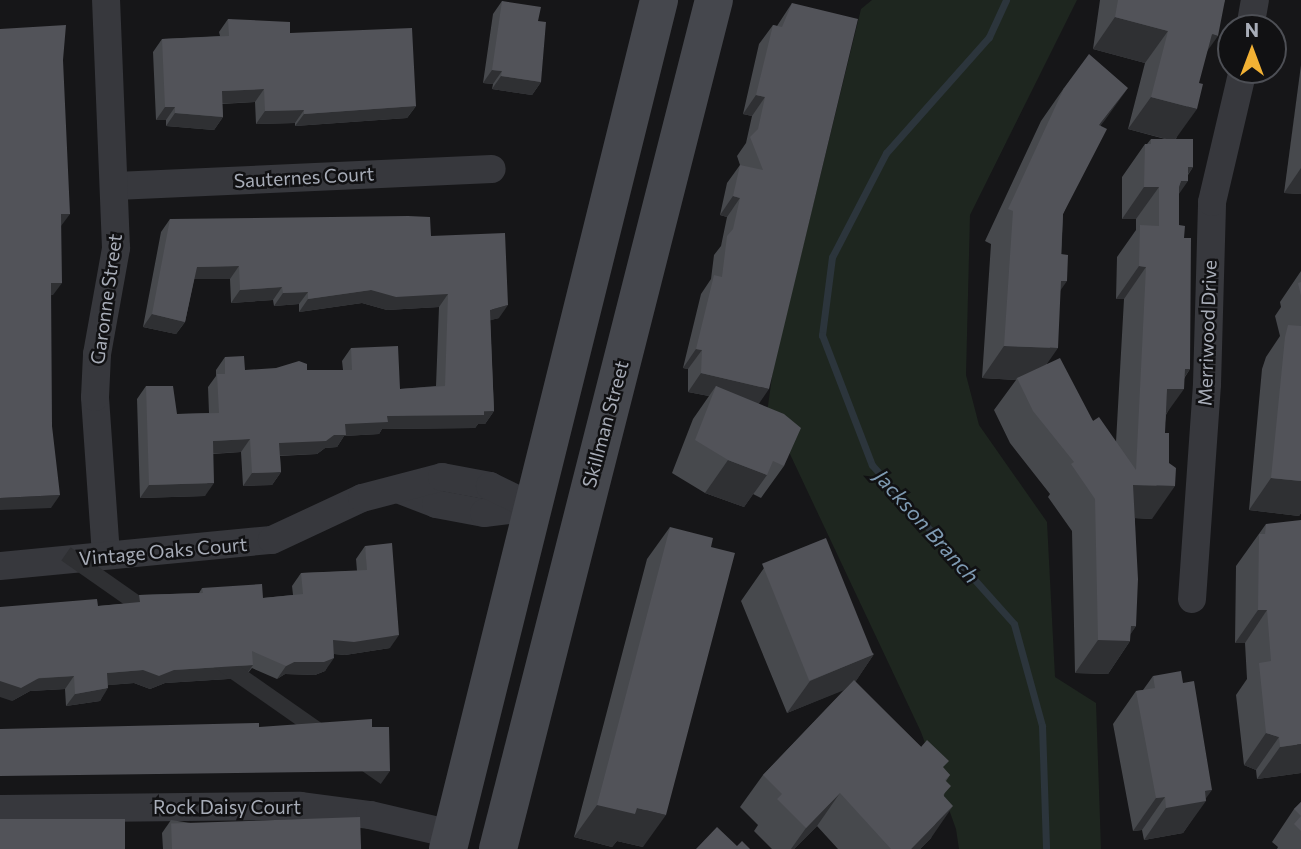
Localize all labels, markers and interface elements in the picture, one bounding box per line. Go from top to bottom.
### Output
north arrow [1217,14,1287,84]
text: N [1245,18,1259,41]
street label: Sauternes Court [233,162,375,192]
street label: Garonne Street [86,232,126,366]
street label: Merriwood Drive [1193,259,1221,407]
street label: Skillman Street [577,358,633,490]
water label: Jackson Branch [869,464,985,588]
street label: Vintage Oaks Court [78,532,248,570]
street label: Rock Daisy Court [153,796,301,818]

